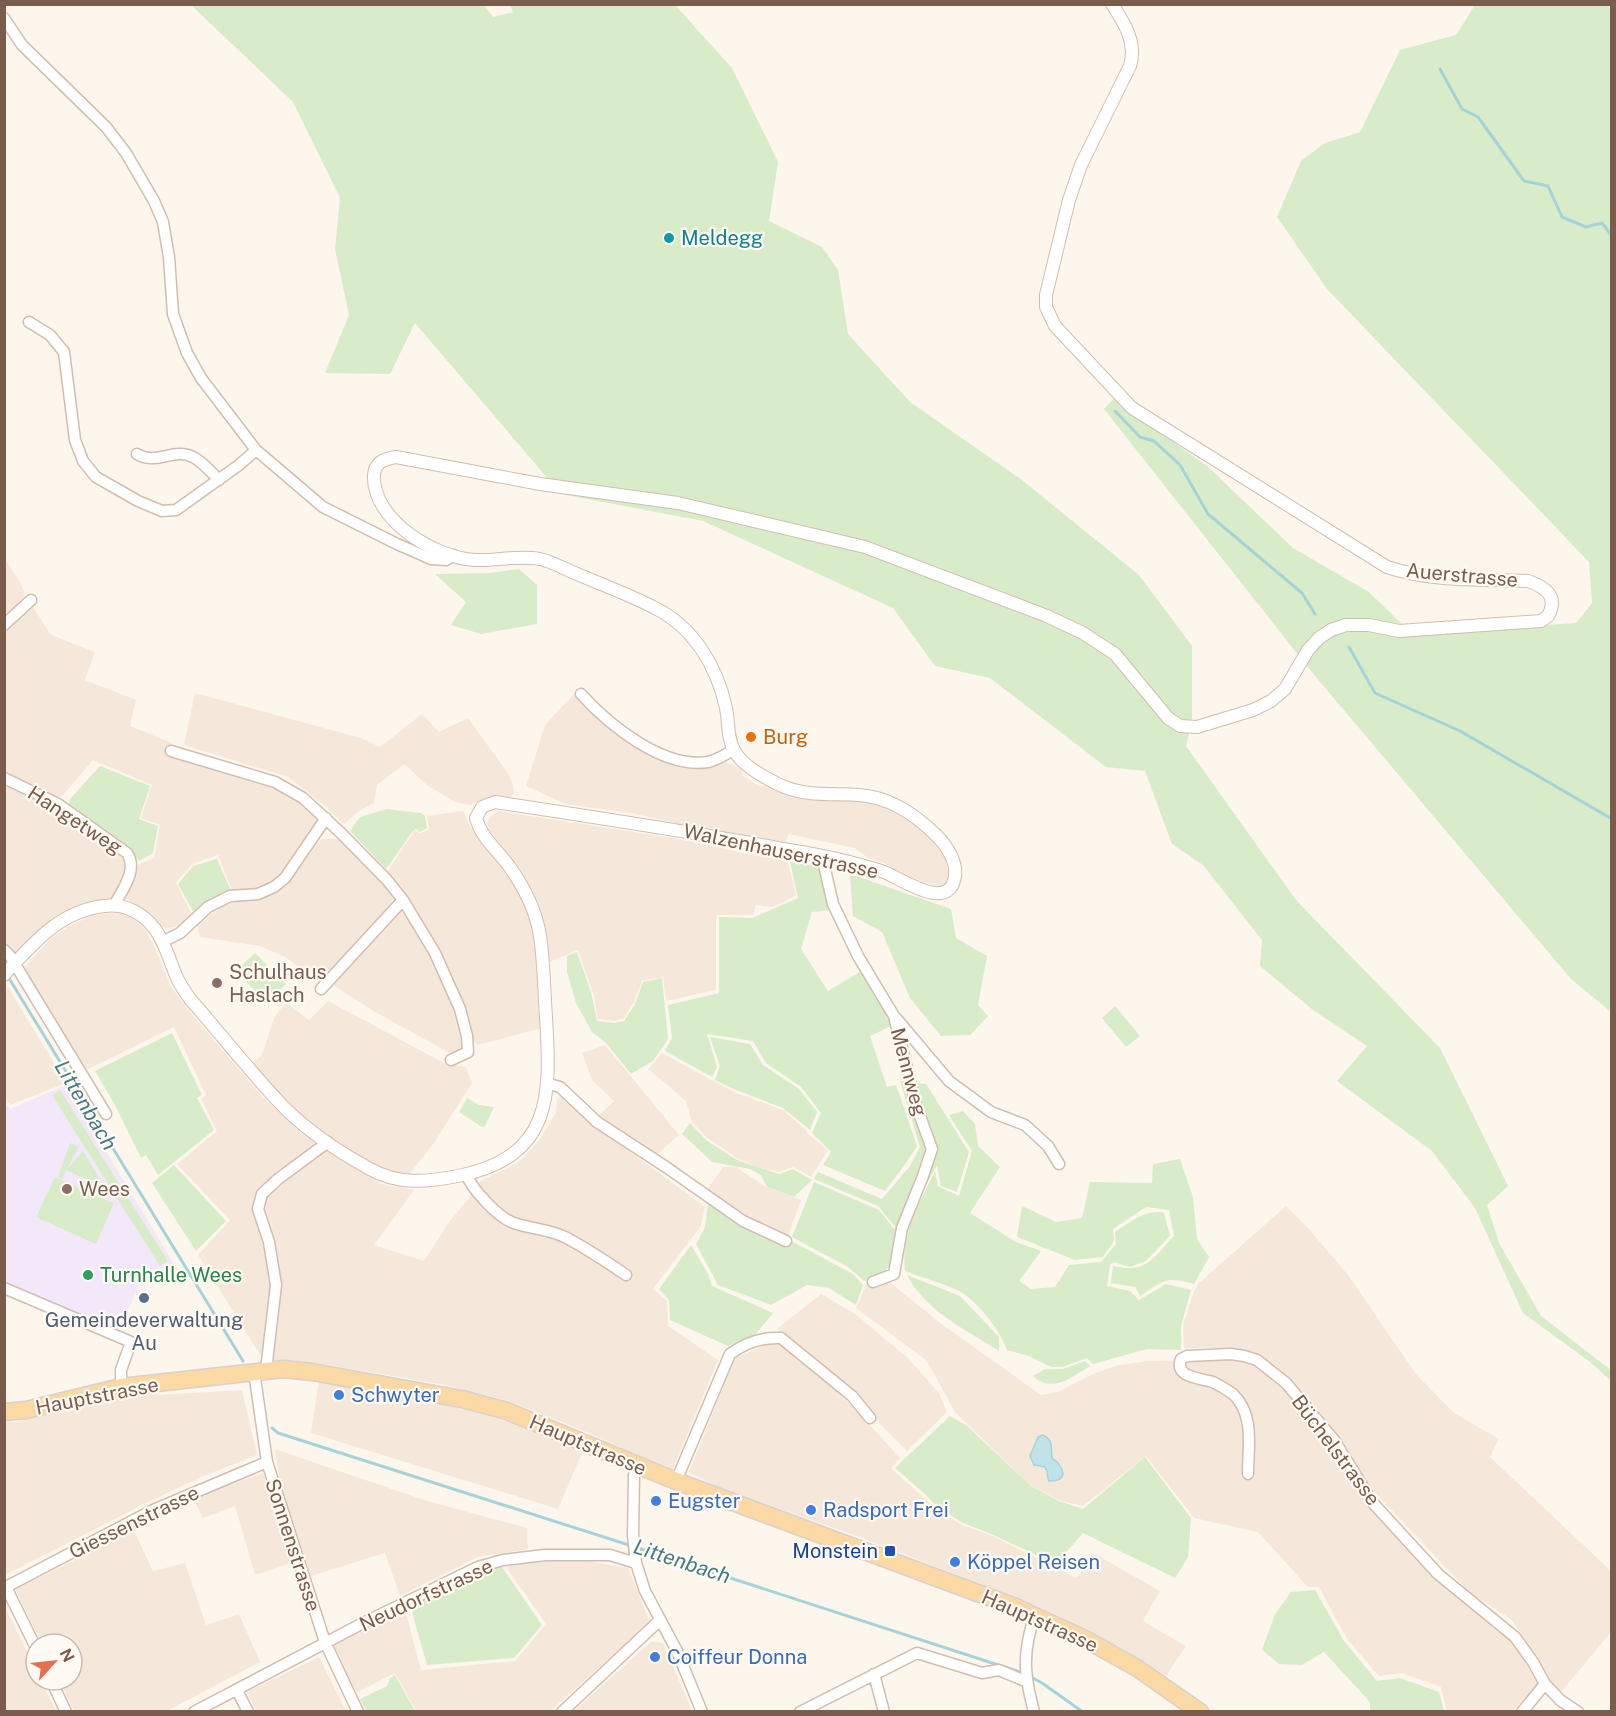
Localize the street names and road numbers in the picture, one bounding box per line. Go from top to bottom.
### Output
street label: Auerstrasse [1405,558,1519,592]
street label: Hangetweg [23,781,127,859]
street label: Walzenhauserstrasse [681,819,881,883]
street label: Mennweg [886,1025,932,1119]
street label: Hauptstrasse [33,1372,161,1420]
street label: Büchelstrasse [1287,1390,1385,1510]
street label: Hauptstrasse [526,1410,650,1480]
street label: Sonnenstrasse [260,1476,326,1614]
street label: Giessenstrasse [65,1480,203,1564]
street label: Neudorfstrasse [355,1554,497,1636]
street label: Hauptstrasse [978,1585,1102,1657]

